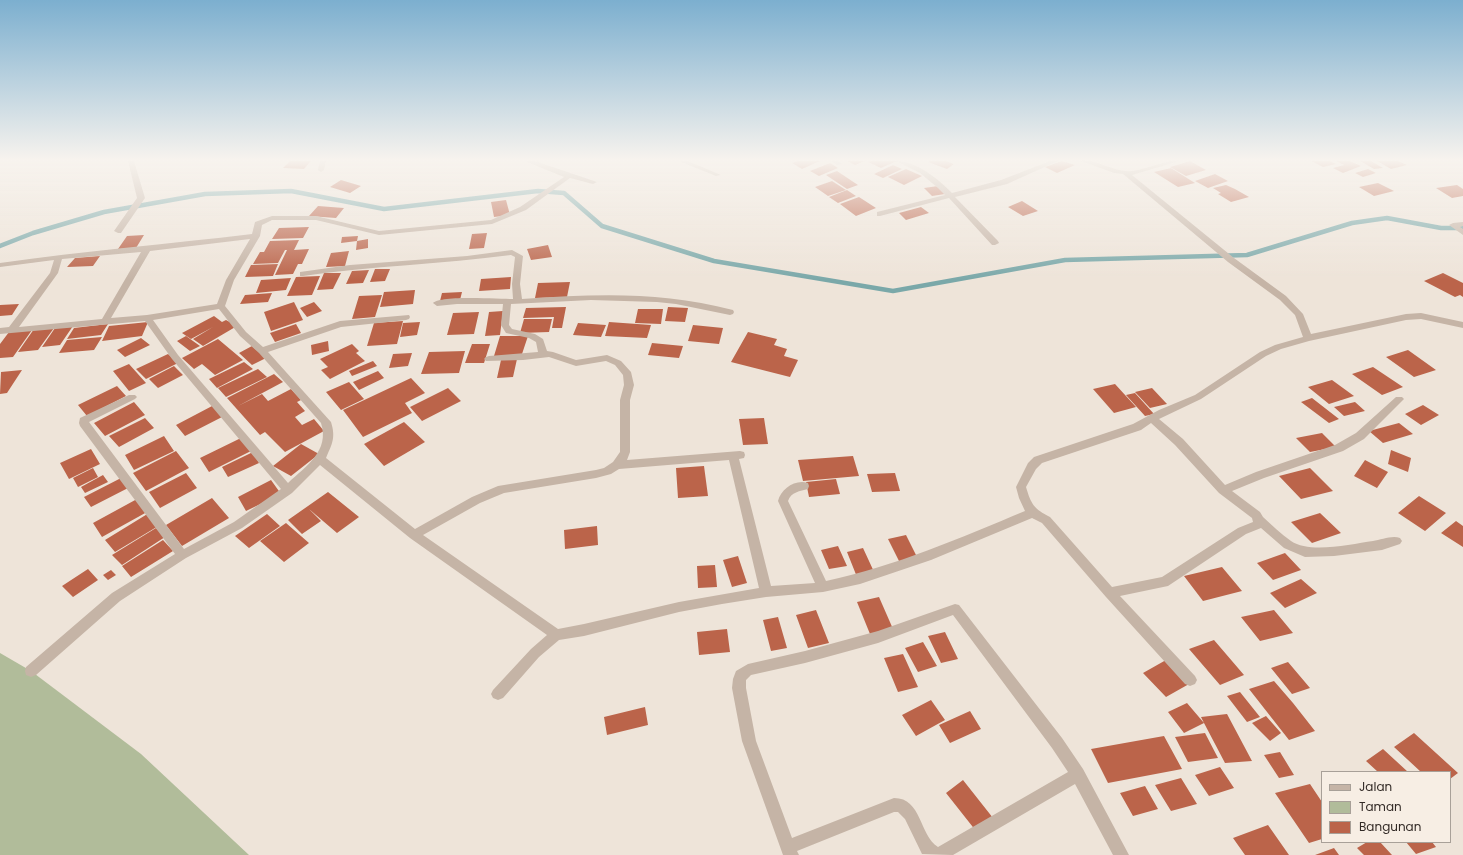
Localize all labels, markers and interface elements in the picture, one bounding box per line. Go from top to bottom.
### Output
legend [1321,771,1451,843]
text: Jalan [1359,778,1392,795]
text: Taman [1359,798,1402,815]
text: Bangunan [1359,818,1421,835]

